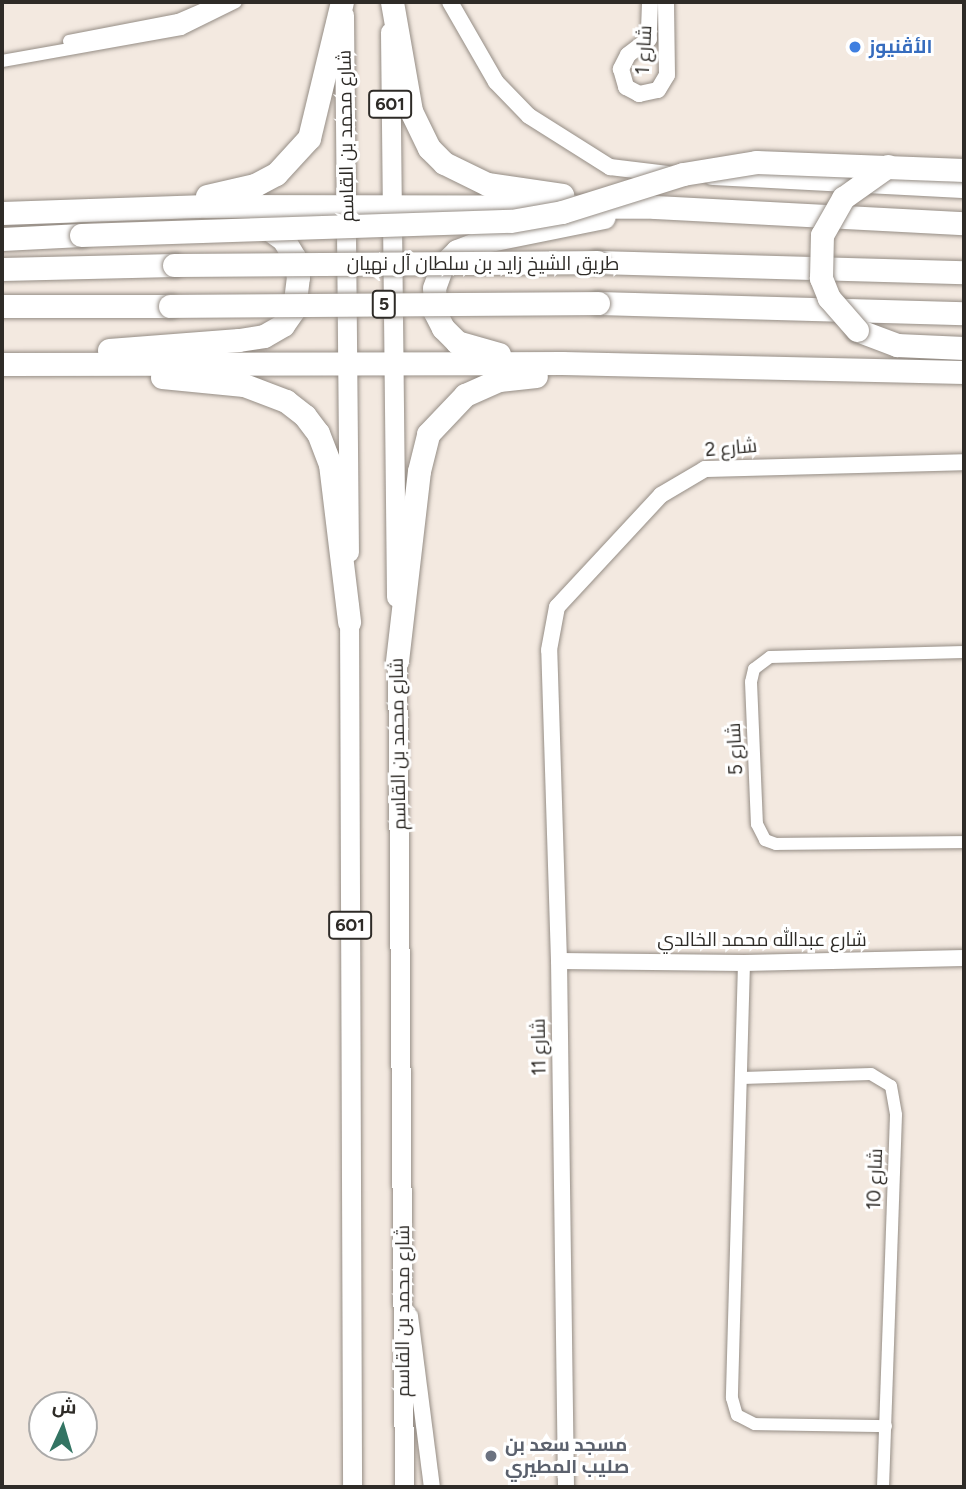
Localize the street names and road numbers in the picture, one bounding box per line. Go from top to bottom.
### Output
street label: شارع 1 [631,25,657,75]
street label: شارع محمد بن القاسم [333,50,359,222]
road number: 601 [367,90,413,119]
street label: طريق الشيخ زايد بن سلطان آل نهيان [347,253,619,275]
road number: 5 [372,290,396,318]
street label: شارع 2 [704,434,758,462]
street label: شارع محمد بن القاسم [385,658,411,830]
street label: شارع 5 [722,722,748,776]
road number: 601 [327,910,373,940]
street label: شارع عبدالله محمد الخالدي [657,929,867,951]
street label: شارع 11 [527,1018,551,1076]
street label: شارع 10 [863,1148,887,1210]
street label: شارع محمد بن القاسم [392,1225,414,1397]

